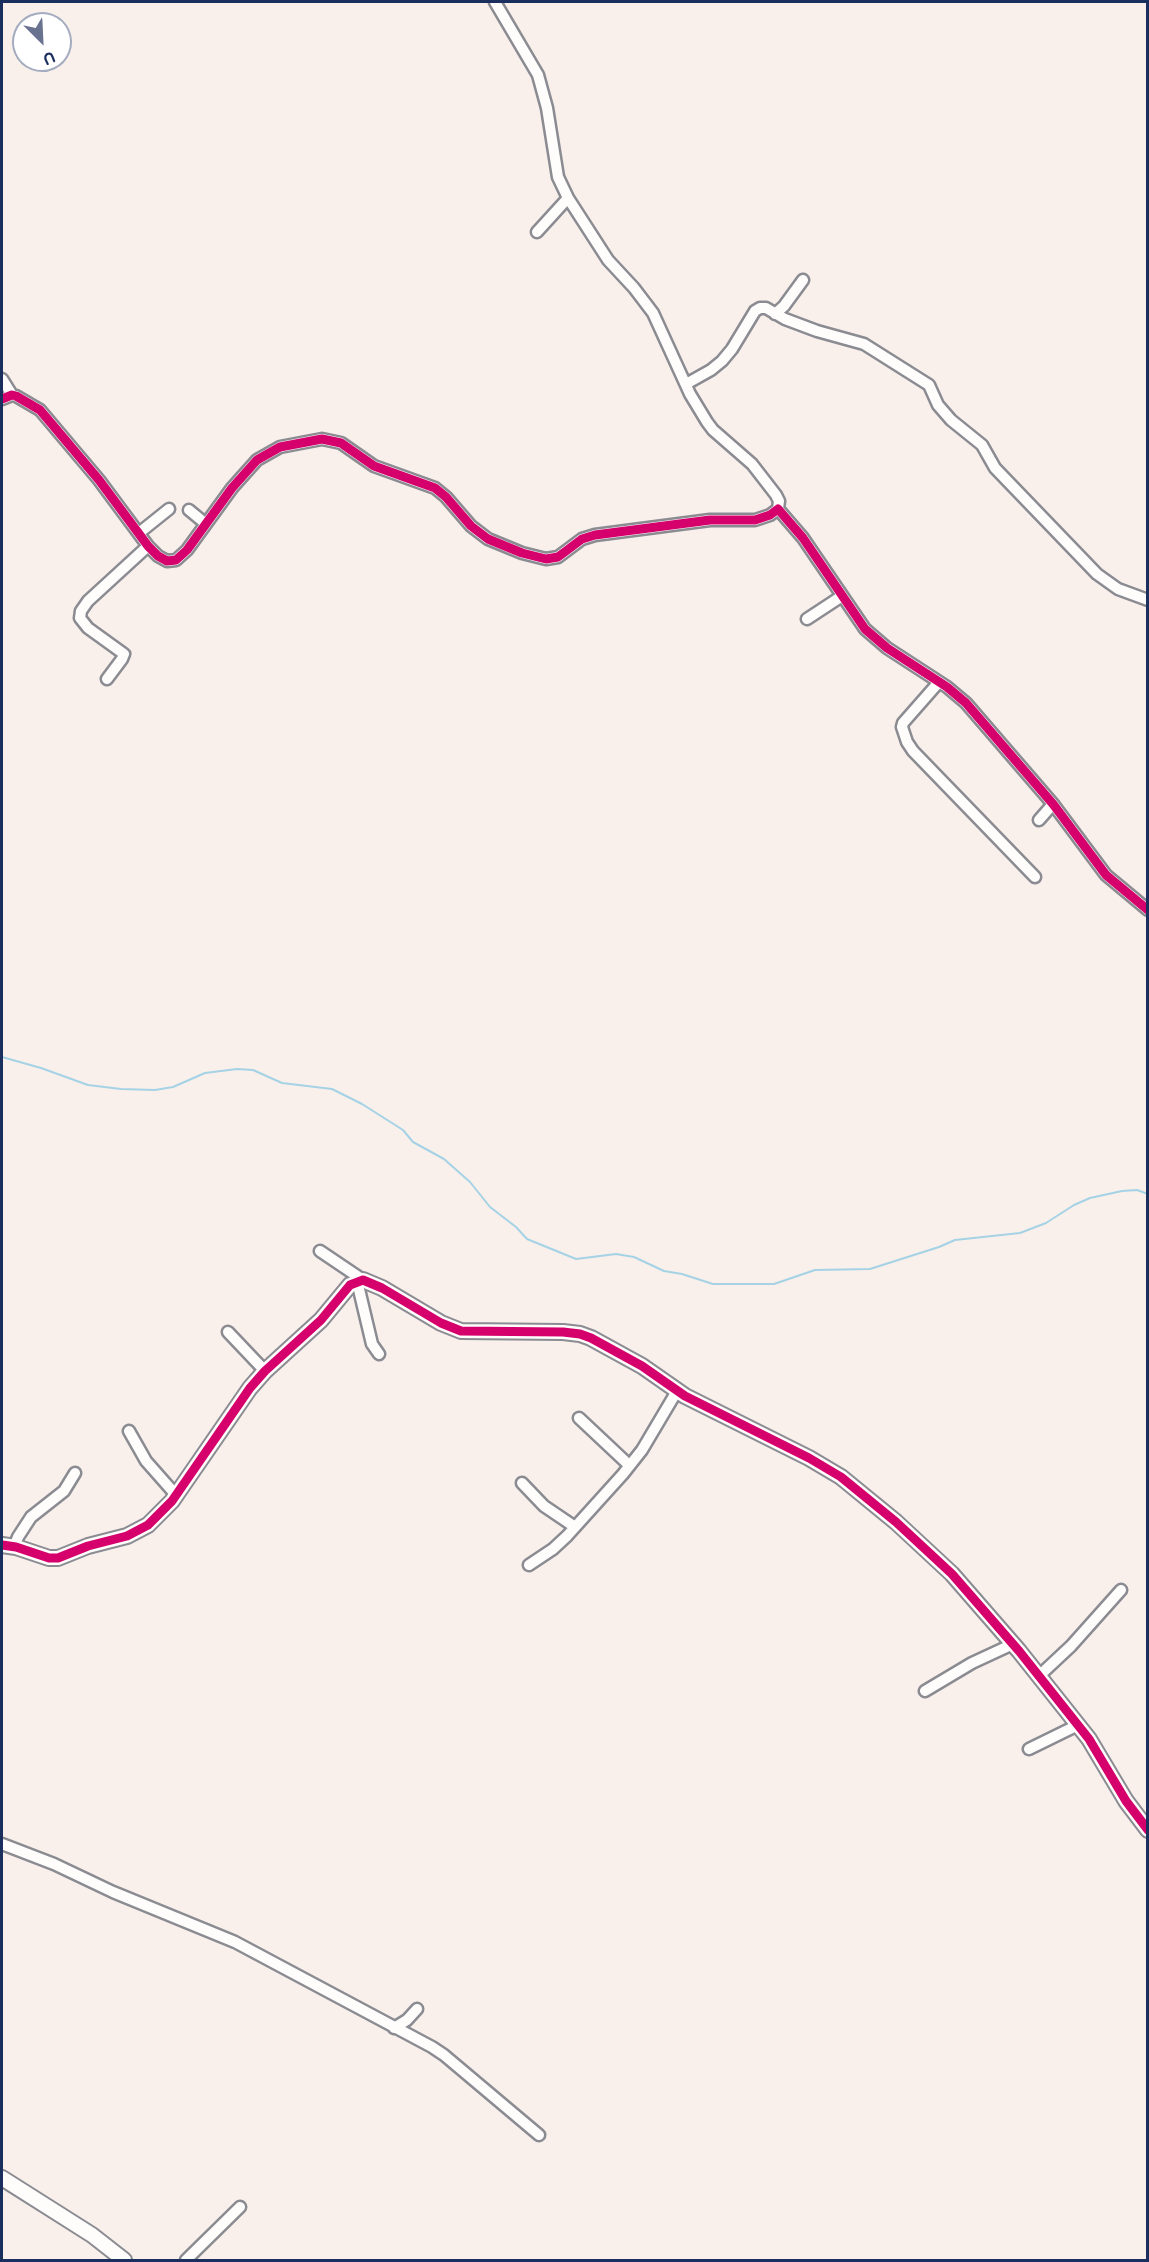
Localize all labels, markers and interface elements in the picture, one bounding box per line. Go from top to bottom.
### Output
north arrow [12,12,72,72]
text: U [40,46,58,68]

